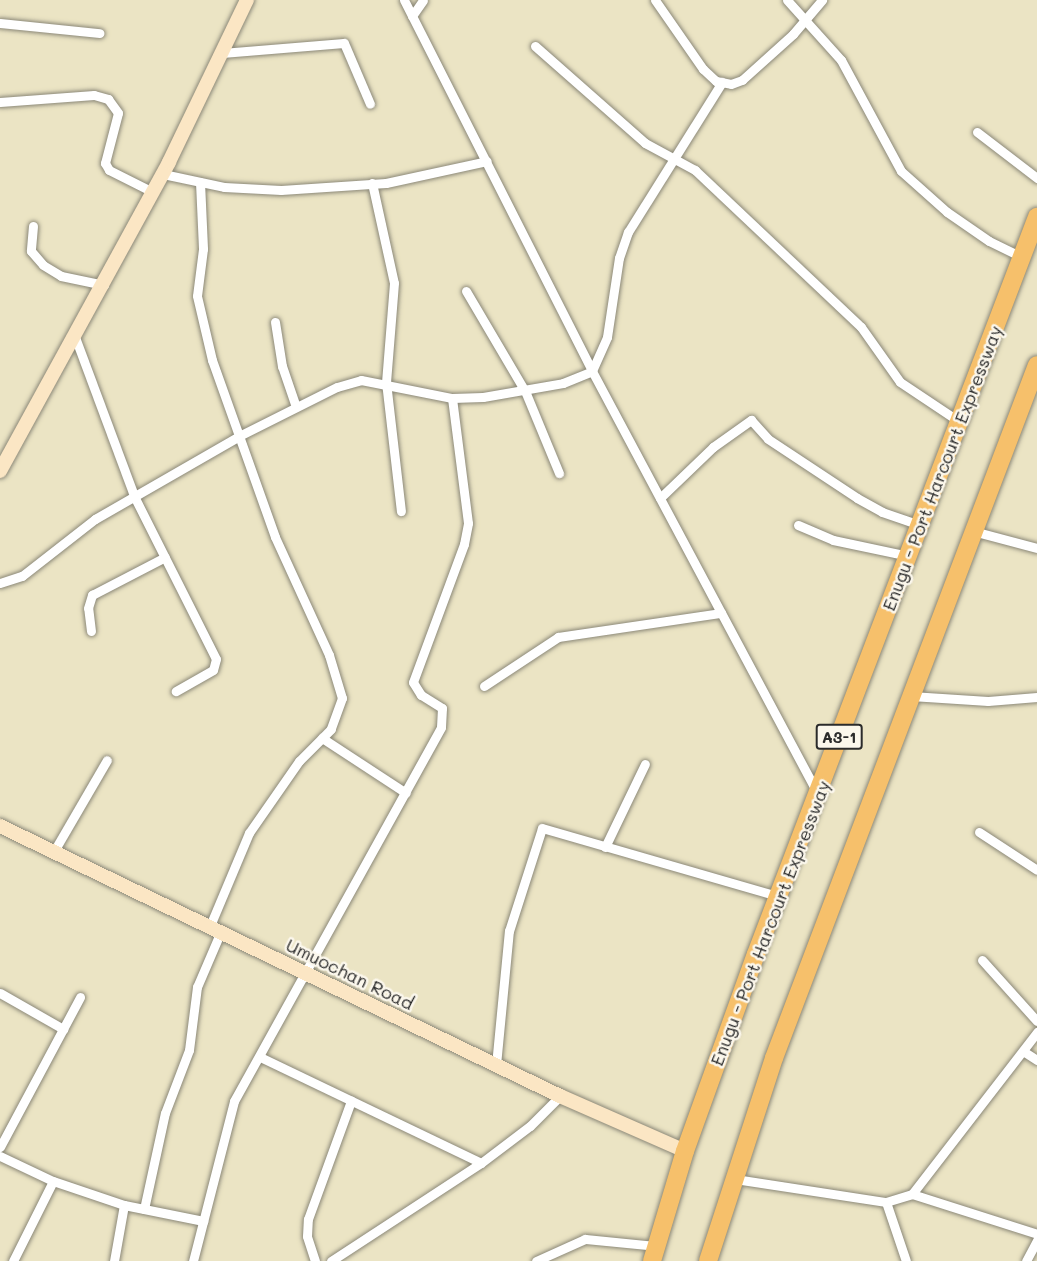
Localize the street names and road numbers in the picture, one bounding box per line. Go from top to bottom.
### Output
street label: Enugu - Port Harcourt Expressway [878,322,1006,614]
road number: A3-1 [815,724,863,750]
street label: Enugu - Port Harcourt Expressway [706,777,834,1069]
street label: Umuochan Road [283,934,417,1014]

